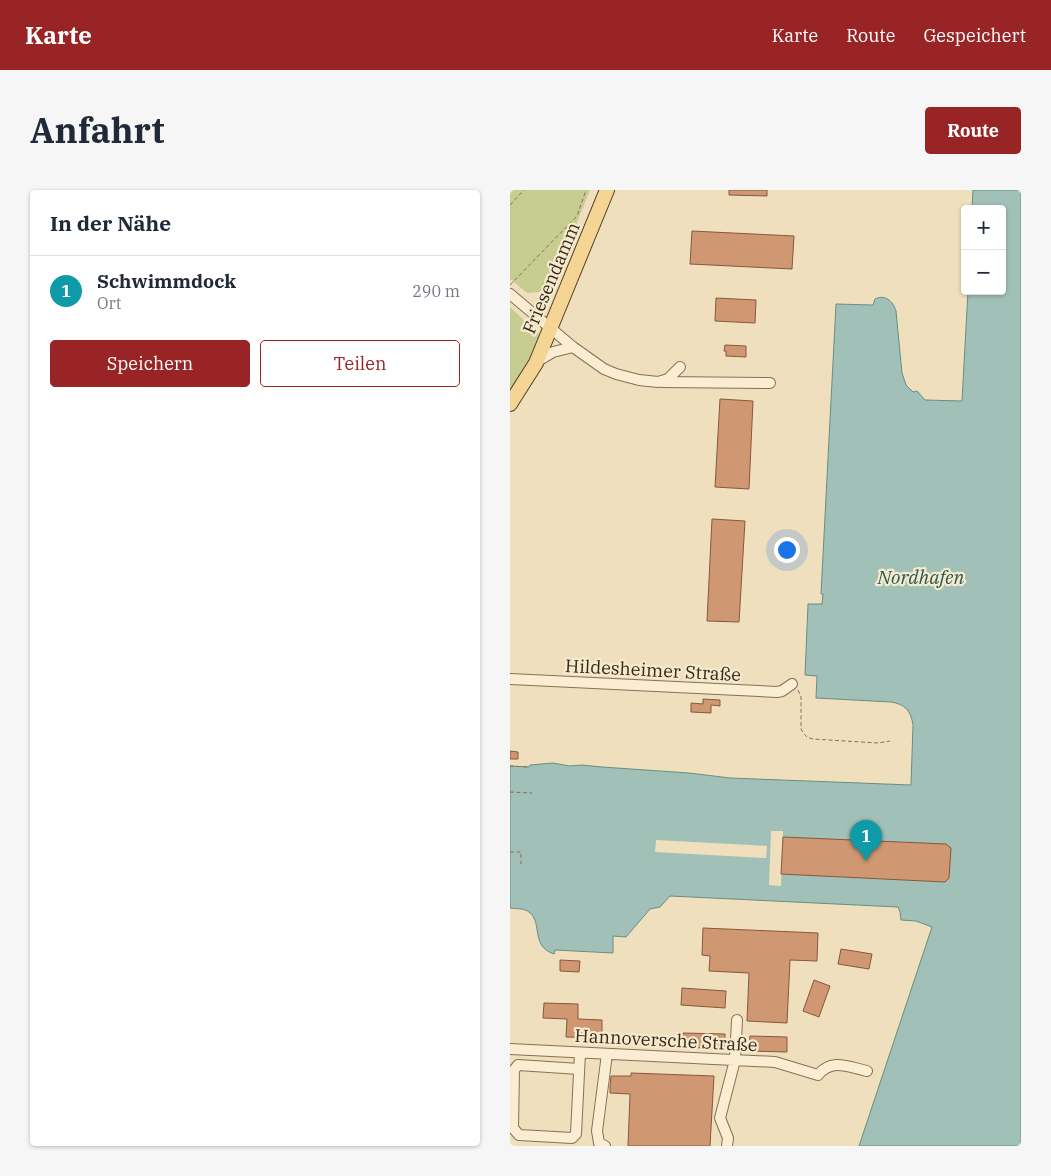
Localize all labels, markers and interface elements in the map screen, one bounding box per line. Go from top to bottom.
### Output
text: Karte [25,19,92,51]
text: Karte [772,24,818,47]
text: Route [846,24,895,47]
text: Gespeichert [923,24,1026,47]
text: Anfahrt [30,107,164,153]
button: Route [925,107,1021,154]
map controls [961,205,1006,295]
button: + [961,205,1006,250]
text: In der Nähe [50,209,171,237]
street label: Friesendamm [517,219,585,337]
button: − [961,250,1006,295]
text: Schwimmdock [97,269,236,293]
text: 1 [61,281,71,301]
text: 290 m [412,281,460,301]
text: Ort [97,293,121,313]
button: Speichern [50,340,250,387]
button: Teilen [260,340,460,387]
your location [774,537,800,563]
water label: Nordhafen [877,565,965,589]
street label: Hildesheimer Straße [564,654,742,686]
pin: 1 [850,820,882,861]
street label: Hannoversche Straße [574,1024,758,1056]

